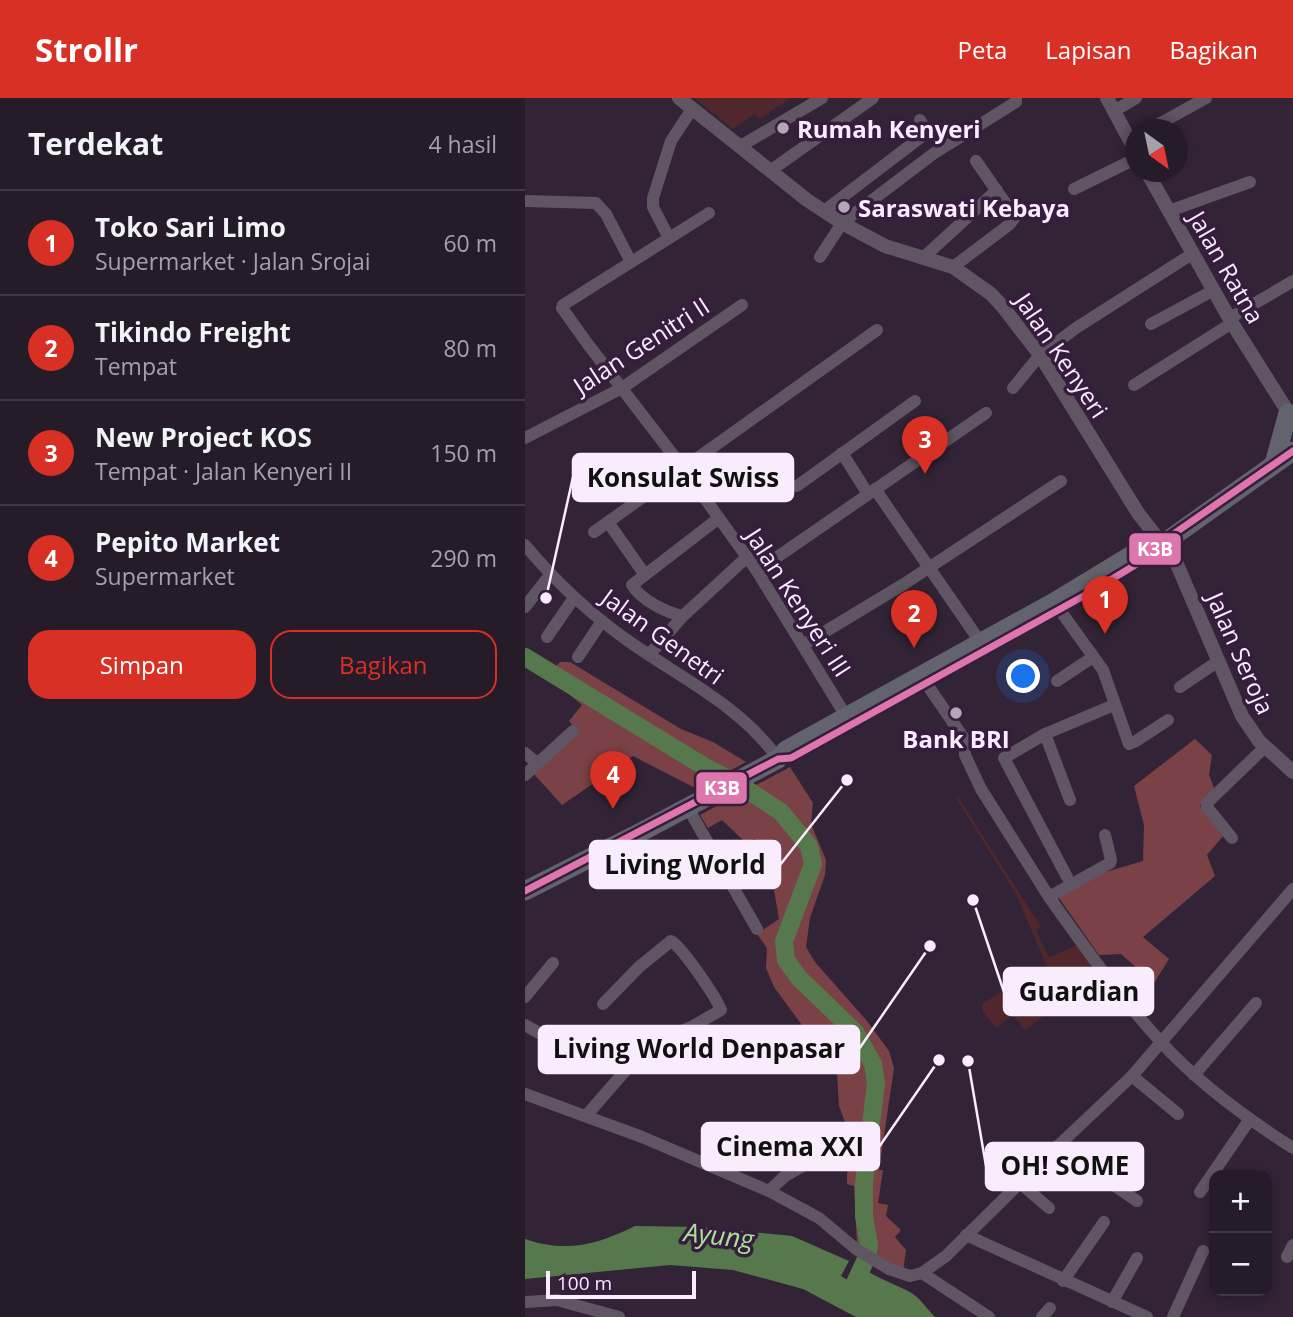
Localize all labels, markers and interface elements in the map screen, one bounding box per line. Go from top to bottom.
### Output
text: Strollr [35,27,138,72]
text: Peta [957,33,1007,66]
text: Lapisan [1045,33,1131,66]
text: Bagikan [1169,33,1258,66]
place label: Rumah Kenyeri [797,112,981,145]
north arrow [1125,119,1188,182]
marker: Rumah Kenyeri [775,120,791,136]
text: Terdekat [28,123,163,164]
text: 4 hasil [428,128,497,160]
place label: Saraswati Kebaya [858,191,1070,224]
marker: Saraswati Kebaya [836,199,852,215]
street label: Jalan Ratna [1180,203,1273,329]
text: Toko Sari Limo [95,209,286,245]
text: 1 [44,227,58,259]
text: 60 m [443,227,497,259]
text: Supermarket · Jalan Srojai [95,245,371,277]
street label: Jalan Kenyeri [1007,284,1116,424]
street label: Jalan Genitri II [565,289,715,402]
text: Tikindo Freight [95,314,291,350]
text: 2 [44,332,58,364]
text: 80 m [443,332,497,364]
text: Tempat [95,350,177,382]
pin: 3 [902,416,948,474]
text: New Project KOS [95,419,312,455]
text: 3 [44,437,58,469]
text: 150 m [430,437,497,469]
callout: Konsulat Swiss [573,454,793,501]
text: Tempat · Jalan Kenyeri II [95,455,352,487]
text: Konsulat Swiss [587,459,779,495]
street label: Jalan Kenyeri III [738,520,859,683]
text: Pepito Market [95,524,280,560]
line badge: K3B [1128,532,1182,566]
text: K3B [1137,536,1173,562]
text: 4 [44,542,58,574]
text: 290 m [430,542,497,574]
text: Supermarket [95,560,235,592]
pin: 1 [1082,576,1128,634]
street label: Jalan Genetri [594,579,731,692]
street label: Jalan Seroja [1199,585,1283,719]
pin: 2 [891,590,937,648]
button: Simpan [28,630,256,699]
button: Bagikan [270,630,497,699]
your location [1006,659,1040,693]
marker: Bank BRI [948,705,964,721]
place label: Bank BRI [902,722,1010,755]
pin: 4 [590,751,636,809]
line badge: K3B [695,771,748,805]
text: K3B [704,775,740,801]
callout: Living World [590,841,780,888]
text: Living World [604,846,766,882]
callout: Guardian [1004,968,1153,1015]
text: Guardian [1019,973,1139,1009]
callout: Living World Denpasar [539,1026,859,1073]
text: Living World Denpasar [553,1030,845,1066]
callout: Cinema XXI [702,1123,879,1170]
text: Cinema XXI [716,1128,864,1164]
callout: OH! SOME [986,1143,1143,1190]
text: OH! SOME [1001,1147,1129,1183]
map controls [1209,1170,1272,1296]
button: + [1209,1170,1272,1233]
water label: Ayung [680,1213,757,1257]
button: − [1209,1233,1272,1296]
scale bar [546,1268,697,1300]
text: 100 m [557,1270,612,1296]

